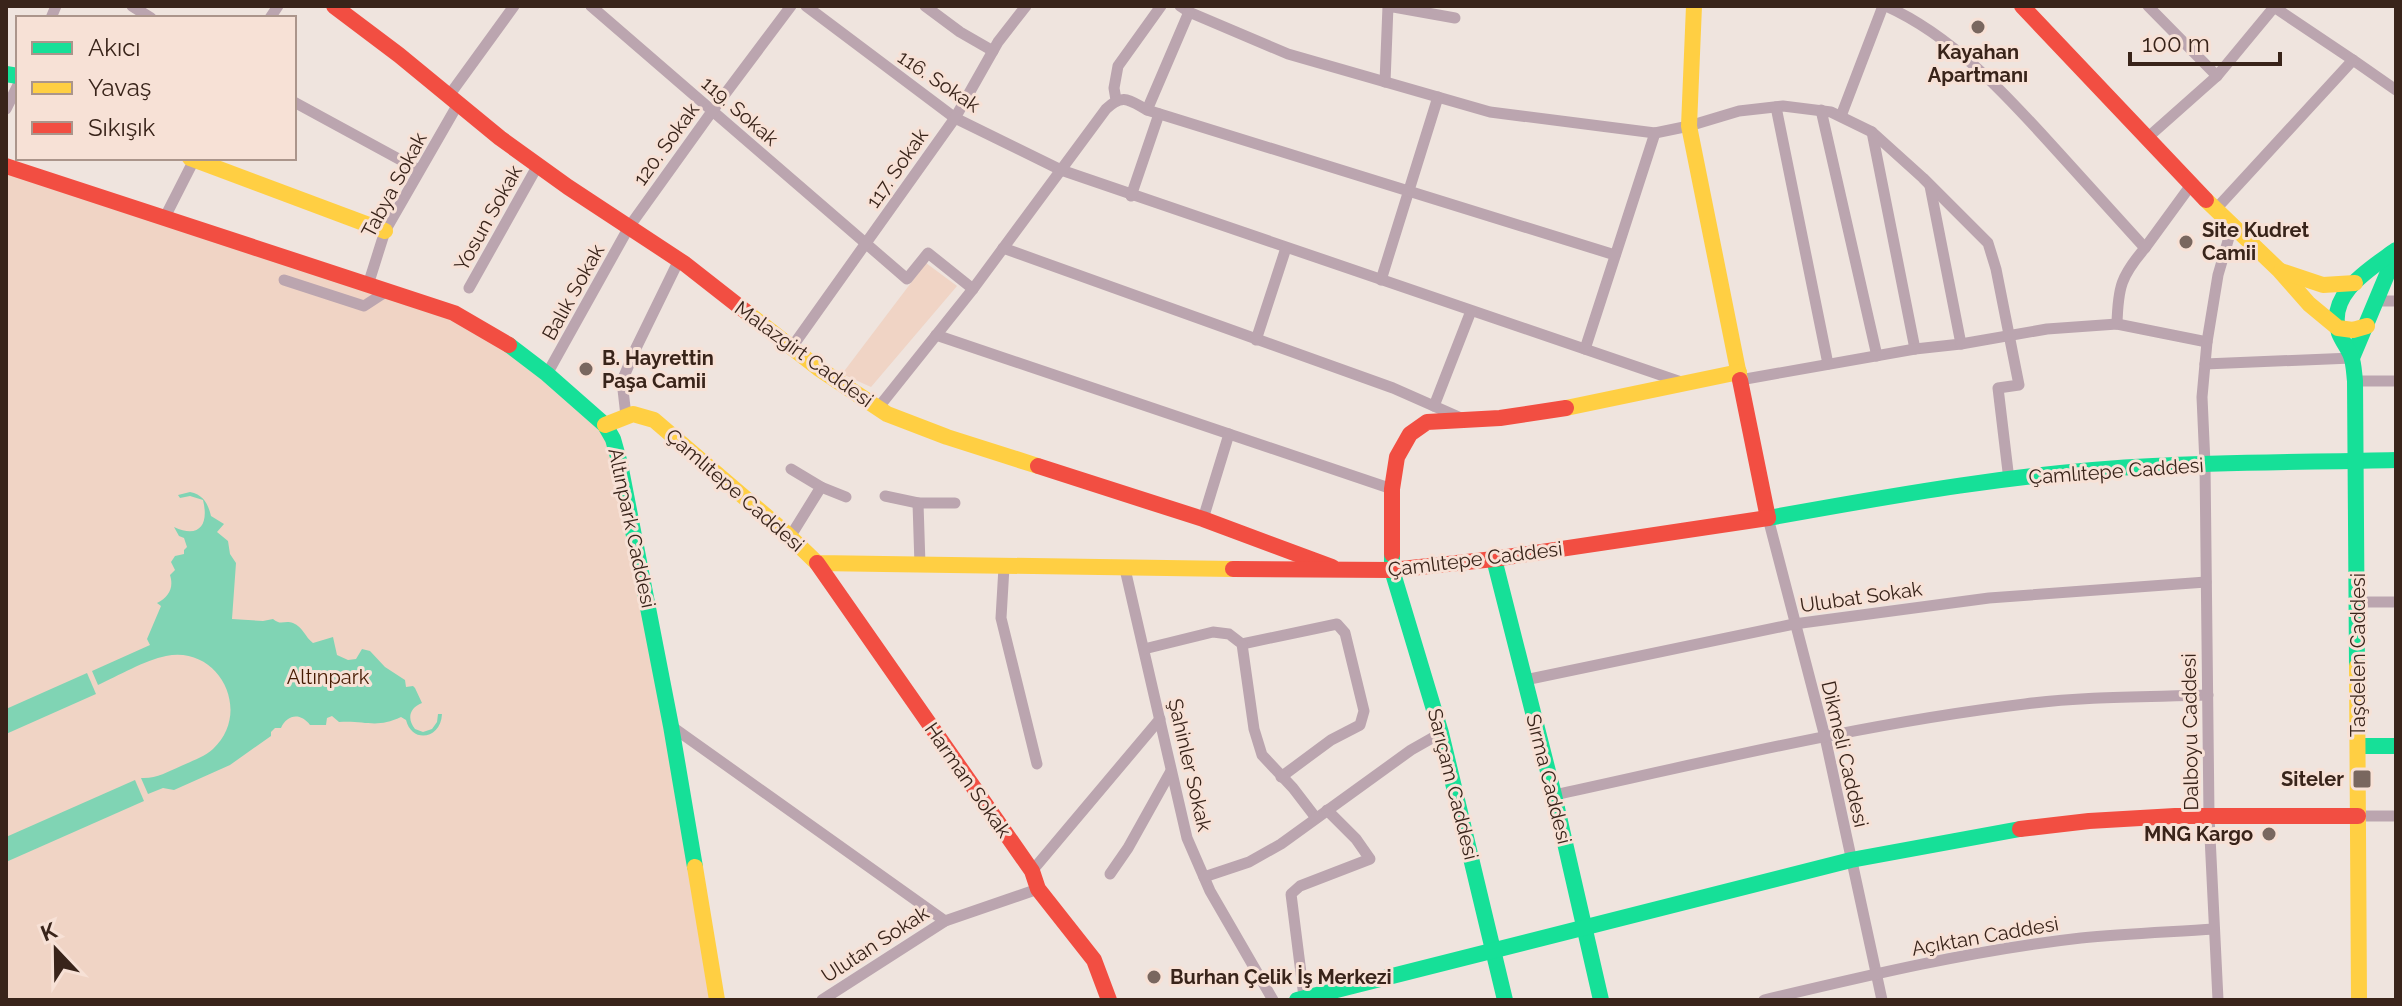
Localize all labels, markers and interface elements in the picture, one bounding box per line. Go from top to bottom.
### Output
legend [16,16,296,160]
scale bar [2130,16,2280,66]
marker: Kayahan Apartmanı [1969,18,1987,36]
text: 100 m [2142,29,2210,58]
text: Akıcı [88,33,141,62]
place label: Kayahan Apartmanı [1928,40,2028,87]
street label: 116. Sokak [893,45,985,117]
street label: 119. Sokak [697,71,784,151]
text: Yavaş [88,73,151,102]
street label: 120. Sokak [628,98,704,190]
text: Sıkışık [88,113,156,142]
street label: 117. Sokak [861,123,933,212]
street label: Tabya Sokak [356,128,432,242]
street label: Yosun Sokak [449,160,527,275]
place label: Site Kudret Camii [2202,218,2309,265]
marker: Site Kudret Camii [2177,233,2195,251]
street label: Balık Sokak [537,240,609,344]
street label: Malazgirt Caddesi [730,296,878,412]
place label: B. Hayrettin Paşa Camii [602,346,714,393]
marker: B. Hayrettin Paşa Camii [577,360,595,378]
street label: Çamlıtepe Caddesi [661,423,809,557]
street label: Altınpark Caddesi [603,446,661,610]
street label: Çamlıtepe Caddesi [2028,453,2204,489]
street label: Çamlıtepe Caddesi [1386,536,1564,582]
street label: Taşdelen Caddesi [2346,573,2370,737]
street label: Ulubat Sokak [1798,576,1924,617]
street label: Dalboyu Caddesi [2177,653,2203,811]
park label: Altınpark [287,665,370,689]
street label: Dikmeli Caddesi [1816,678,1874,830]
street label: Şahinler Sokak [1163,696,1217,834]
street label: Sarıçam Caddesi [1423,706,1483,862]
street label: Sırma Caddesi [1521,711,1577,847]
street label: Harman Sokak [920,718,1017,842]
place label: Siteler [2281,767,2344,791]
marker: Siteler [2351,768,2373,790]
place label: MNG Kargo [2144,822,2253,846]
marker: MNG Kargo [2260,825,2278,843]
street label: Ulutan Sokak [817,900,933,987]
north arrow [16,910,96,990]
street label: Açıktan Caddesi [1910,911,2060,961]
text: K [37,917,60,946]
place label: Burhan Çelik İş Merkezi [1170,965,1392,989]
marker: Burhan Çelik İş Merkezi [1145,968,1163,986]

